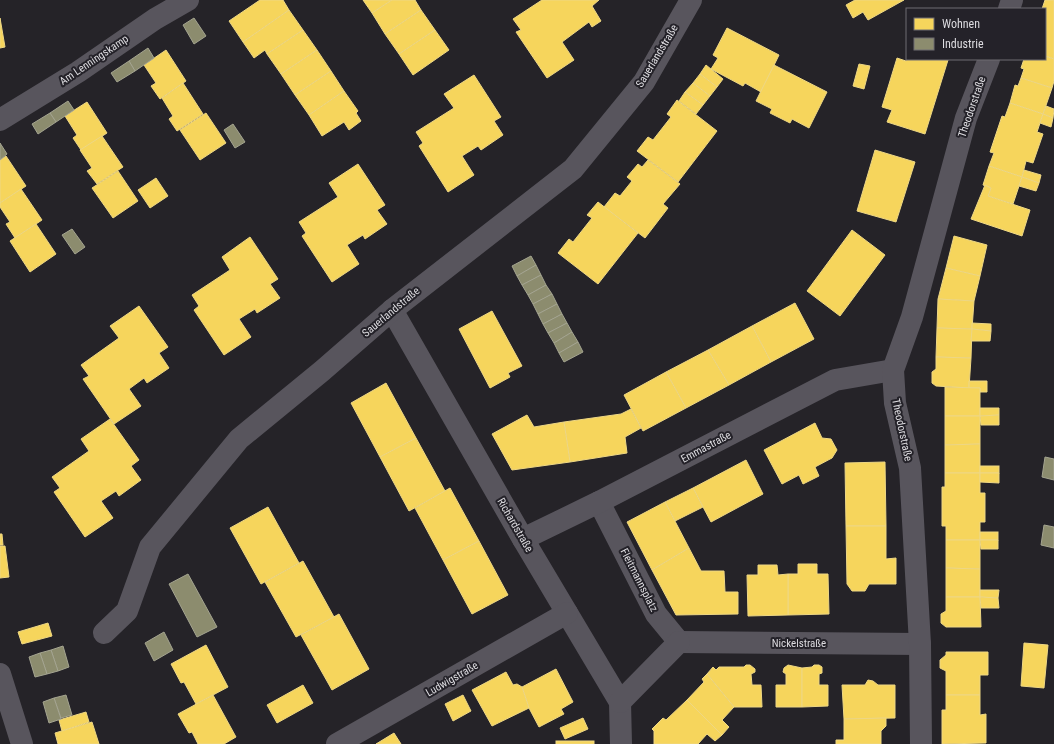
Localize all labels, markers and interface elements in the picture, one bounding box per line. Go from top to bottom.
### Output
legend [906,8,1046,60]
text: Wohnen [942,17,980,31]
street label: Sauerlandstraße [633,22,681,90]
street label: Am Lenningskamp [57,32,131,88]
text: Industrie [942,37,984,51]
street label: Theodorstraße [955,75,989,139]
street label: Sauerlandstraße [360,284,422,340]
street label: Theodorstraße [889,398,915,462]
street label: Emmastraße [679,428,733,466]
street label: Richardstraße [494,496,536,554]
street label: Fleitmannsplatz [617,546,661,614]
street label: Nickelstraße [772,637,826,650]
street label: Ludwigstraße [423,659,481,699]

